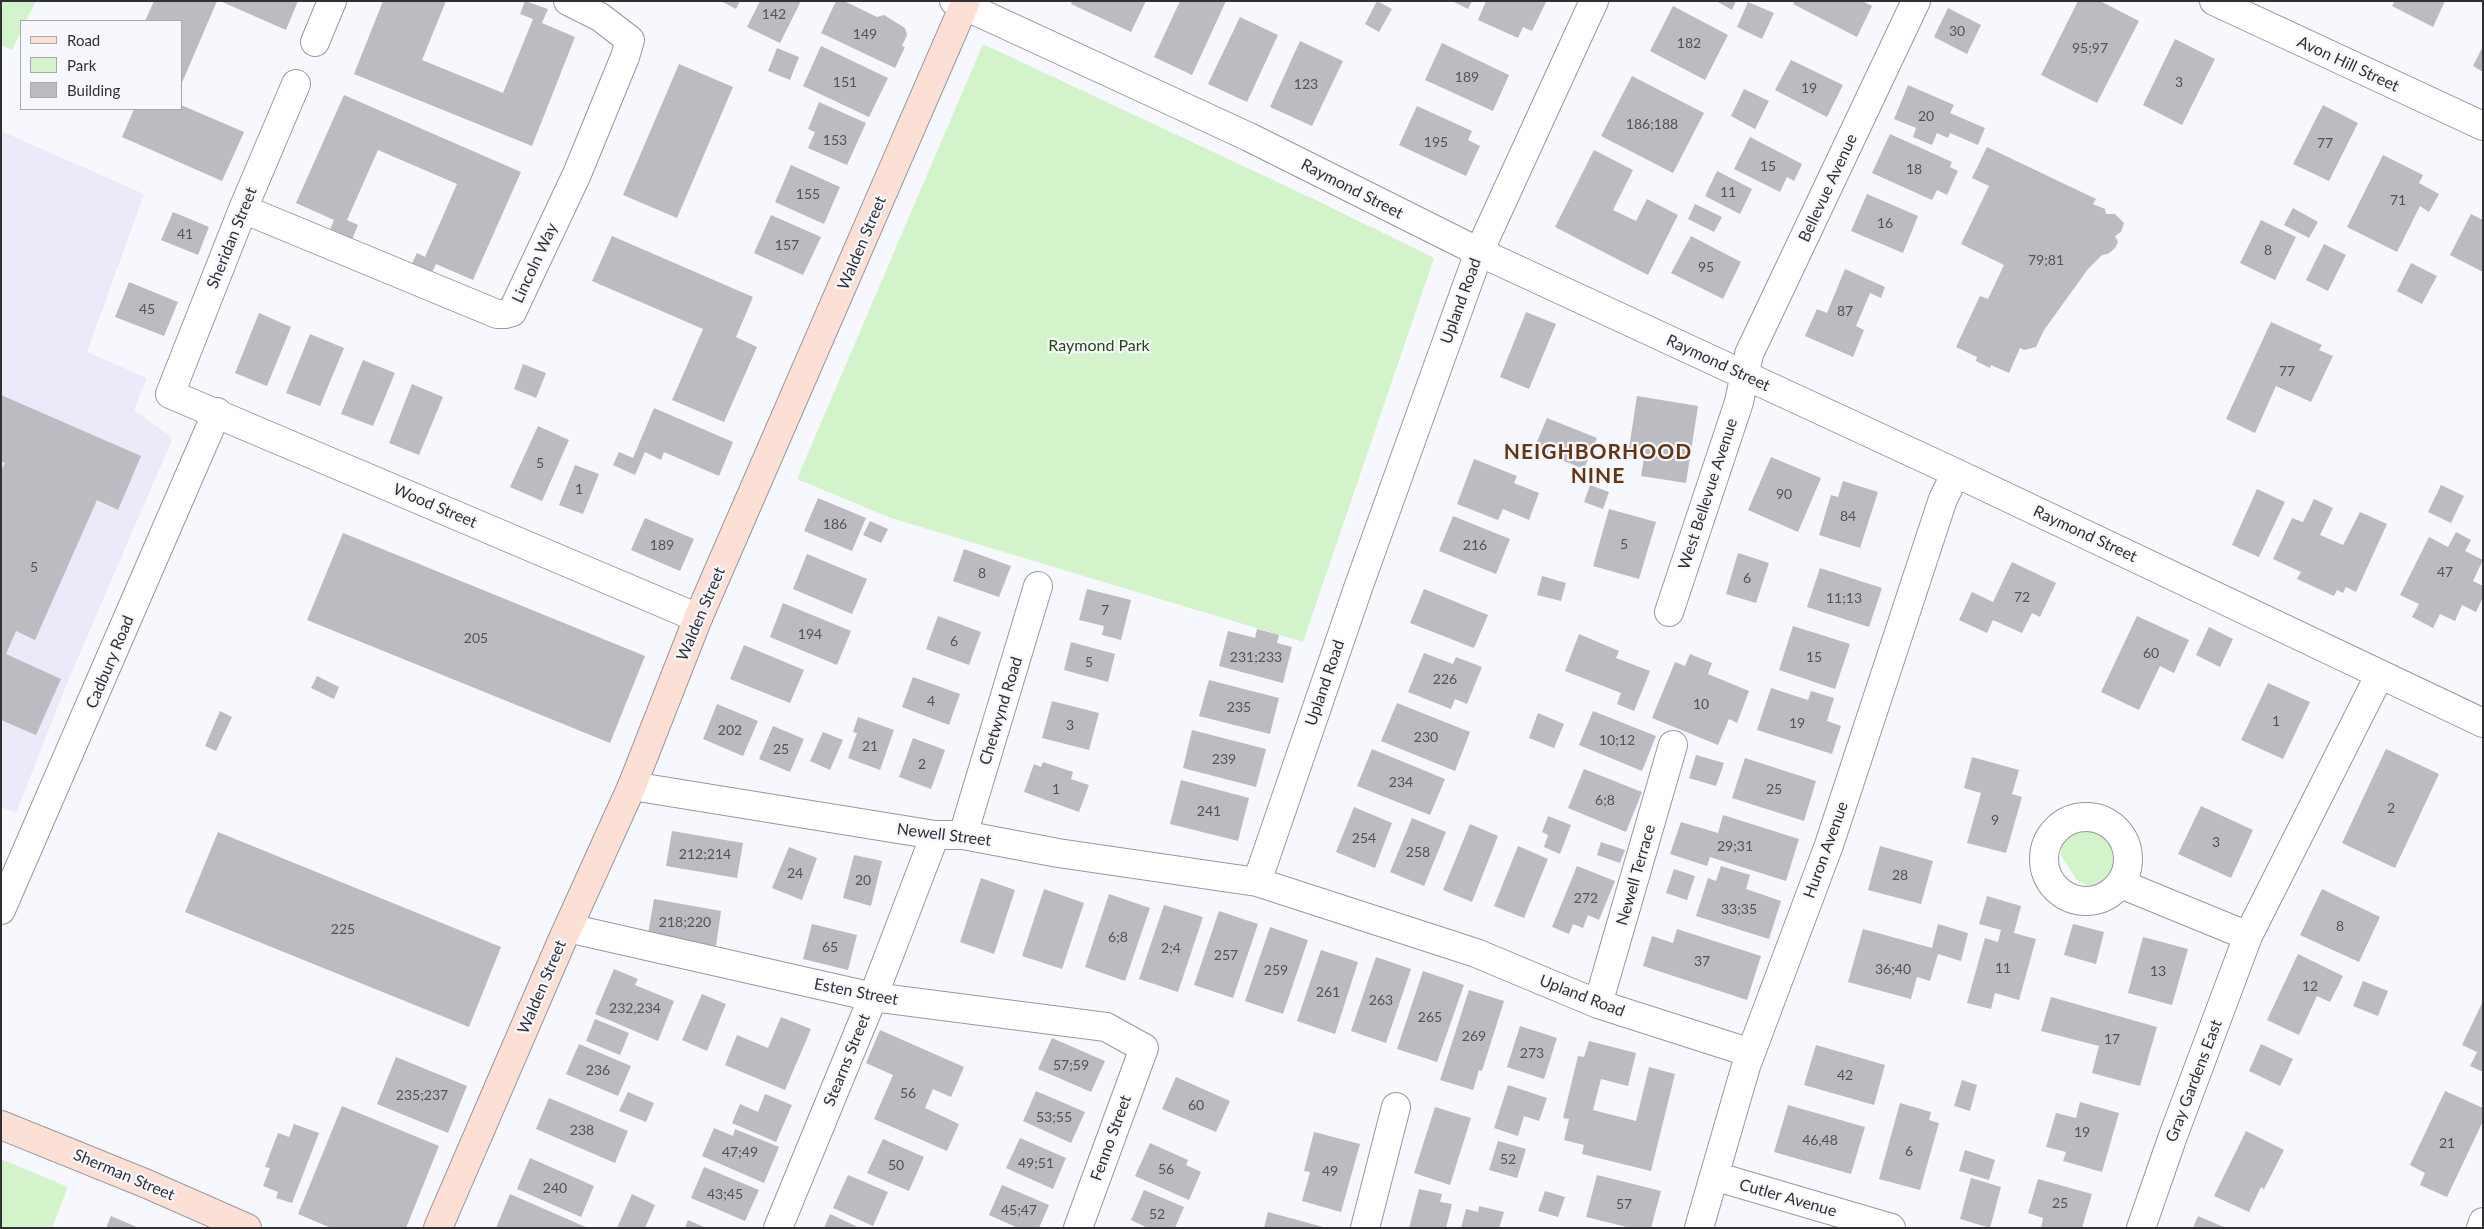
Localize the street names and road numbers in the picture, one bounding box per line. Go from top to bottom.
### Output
street label: Avon Hill Street [2294,32,2402,96]
street label: Bellevue Avenue [1795,131,1861,245]
street label: Raymond Street [1298,155,1406,223]
street label: Sheridan Street [203,184,261,292]
street label: Walden Street [834,193,890,293]
street label: Lincoln Way [508,220,562,306]
street label: Upland Road [1437,256,1485,346]
street label: Raymond Street [1663,331,1773,395]
street label: West Bellevue Avenue [1674,416,1742,572]
street label: Wood Street [390,480,480,532]
street label: Raymond Street [2030,502,2140,566]
street label: Walden Street [673,564,729,664]
street label: Cadbury Road [82,613,138,711]
street label: Upland Road [1301,637,1349,729]
street label: Chetwynd Road [975,655,1027,767]
street label: Huron Avenue [1800,799,1852,901]
street label: Newell Street [896,820,992,850]
street label: Newell Terrace [1612,822,1660,928]
street label: Walden Street [514,937,570,1037]
street label: Upland Road [1537,971,1627,1021]
street label: Esten Street [812,974,900,1010]
street label: Stearns Street [820,1011,874,1109]
street label: Gray Gardens East [2162,1017,2226,1145]
street label: Fenno Street [1087,1092,1135,1184]
street label: Sherman Street [71,1145,177,1205]
street label: Cutler Avenue [1737,1175,1839,1221]

